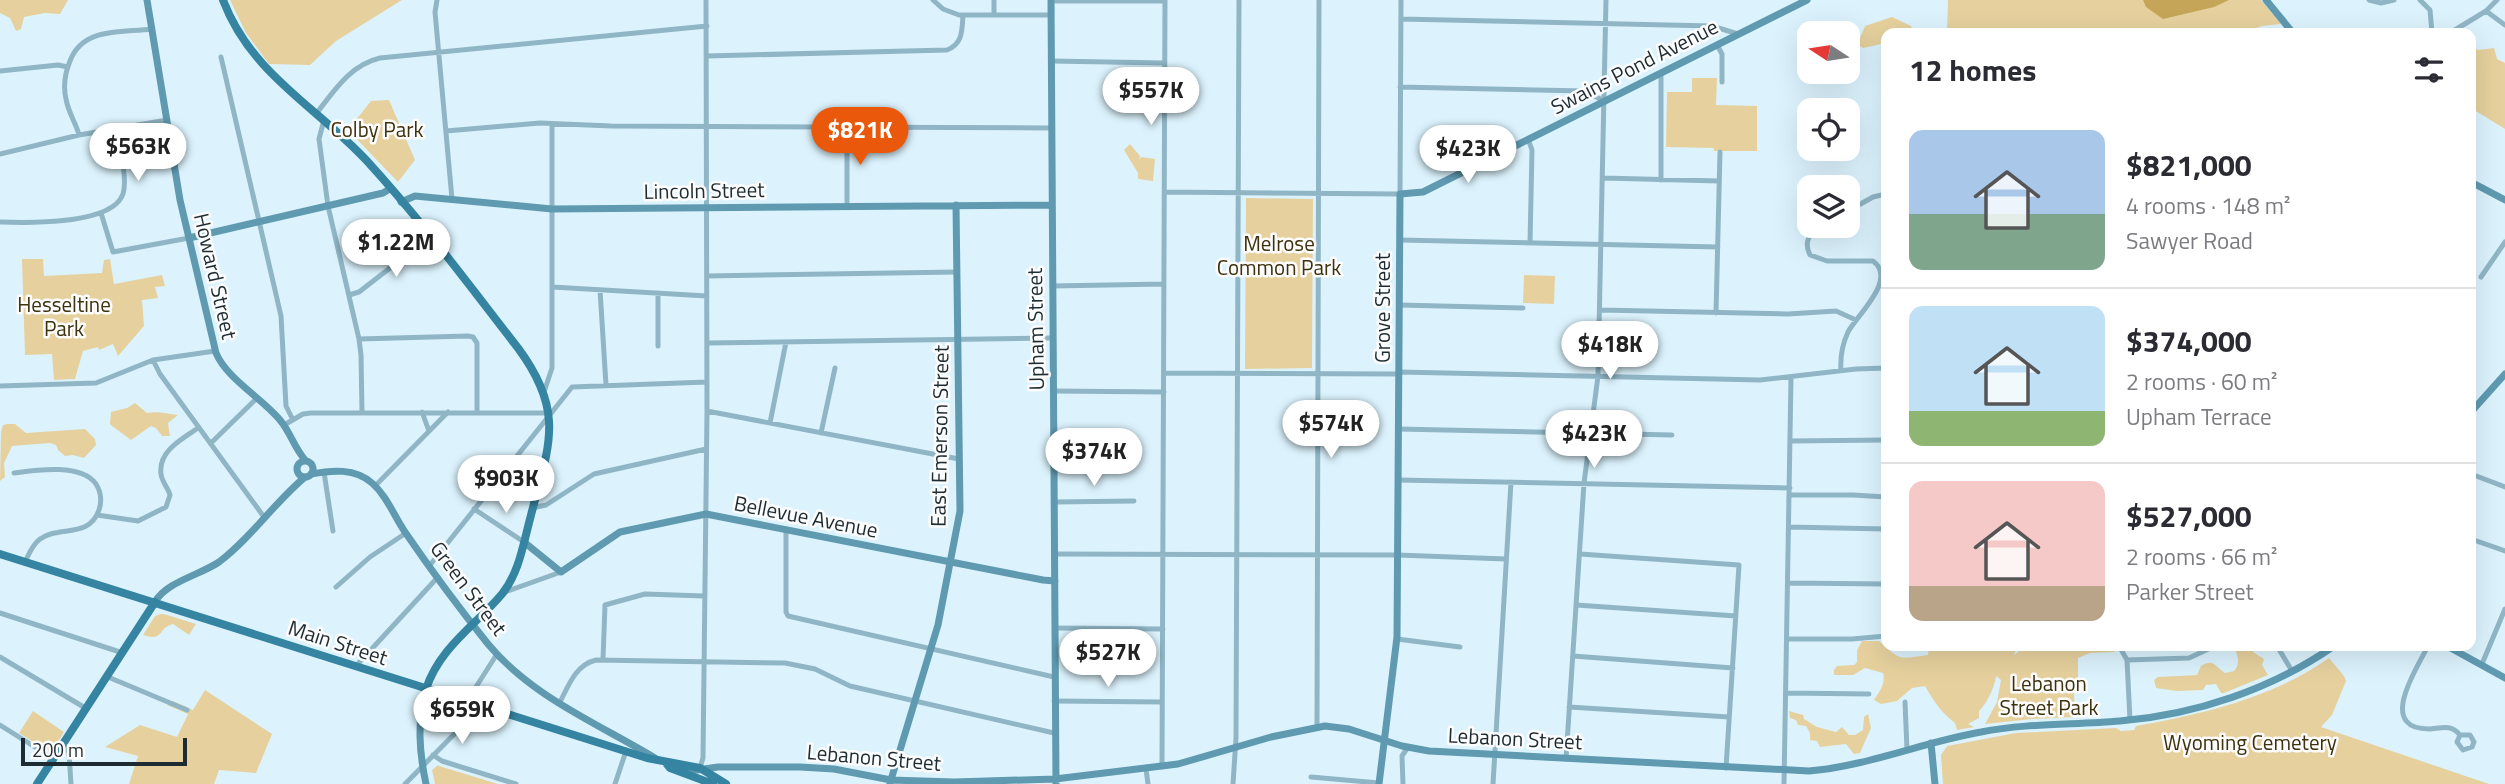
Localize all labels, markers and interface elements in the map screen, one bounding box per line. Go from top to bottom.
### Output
street label: Swains Pond Avenue [1545,10,1723,122]
north arrow [1797,21,1860,84]
map controls [1797,21,1860,238]
text: 12 homes [1909,47,2036,93]
icon: filters [2410,51,2448,89]
pin: $557K [1102,68,1200,127]
text: $557K [1118,72,1184,107]
button: locate [1797,98,1860,161]
pin: $821K [811,108,909,167]
text: $821K [827,112,893,147]
park label: Colby Park [331,113,423,145]
pin: $563K [89,124,187,183]
pin: $423K [1419,125,1517,185]
text: $563K [105,128,171,163]
text: $423K [1435,130,1501,165]
text: $821,000 [2126,142,2252,188]
icon: home [1965,158,2049,242]
street label: Lincoln Street [643,173,765,207]
button: layers [1797,175,1860,238]
text: 4 rooms · 148 m² [2126,188,2290,223]
street label: Howard Street [186,210,246,343]
pin: $1.22M [339,219,453,279]
text: Sawyer Road [2126,223,2253,258]
text: $1.22M [357,224,435,259]
park label: Melrose Common Park [1217,227,1341,283]
street label: Grove Street [1366,252,1398,363]
street label: Upham Street [1018,267,1052,391]
park label: Hesseltine Park [17,288,111,344]
text: $374,000 [2126,318,2252,364]
pin: $418K [1561,322,1659,381]
text: $418K [1577,326,1643,361]
icon: home [1965,334,2049,418]
street label: East Emerson Street [921,344,957,527]
text: 2 rooms · 60 m² [2126,364,2277,399]
text: Upham Terrace [2126,399,2272,434]
pin: $574K [1282,400,1380,460]
text: $574K [1298,405,1364,440]
pin: $423K [1545,410,1643,470]
text: $423K [1561,415,1627,450]
pin: $374K [1045,428,1143,488]
text: $374K [1061,433,1127,468]
pin: $903K [457,456,555,515]
text: $903K [473,460,539,495]
street label: Bellevue Avenue [731,486,881,546]
text: $527,000 [2126,493,2252,539]
icon: home [1965,509,2049,593]
street label: Green Street [423,534,516,643]
text: 2 rooms · 66 m² [2126,539,2277,574]
text: Parker Street [2126,574,2254,609]
street label: Main Street [284,611,392,673]
pin: $527K [1059,630,1157,689]
text: $527K [1075,634,1141,669]
park label: Lebanon Street Park [2000,667,2098,723]
pin: $659K [413,686,511,746]
text: $659K [429,691,495,726]
street label: Lebanon Street [1447,719,1584,758]
park label: Wyoming Cemetery [2163,726,2337,758]
scale bar [21,735,187,767]
text: 200 m [32,735,84,764]
street label: Lebanon Street [806,735,943,779]

